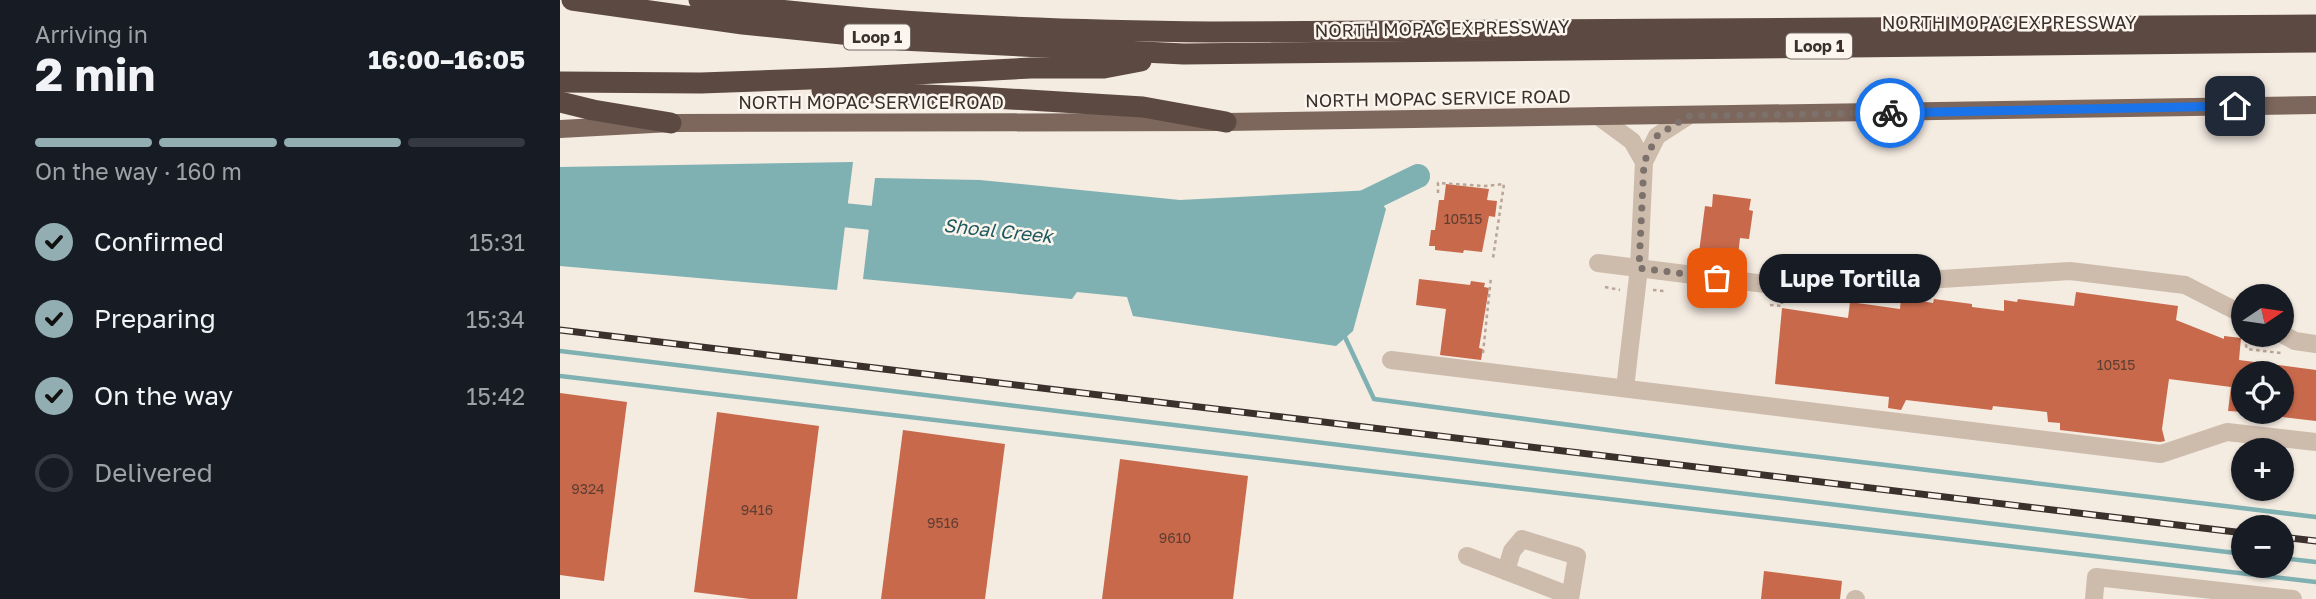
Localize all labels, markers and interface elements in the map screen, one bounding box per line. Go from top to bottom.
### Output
street label: NORTH MOPAC EXPRESSWAY [1882,11,2137,33]
street label: NORTH MOPAC EXPRESSWAY [1314,15,1570,41]
text: Arriving in [35,20,148,48]
road number: Loop 1 [844,24,910,50]
road number: Loop 1 [1786,34,1852,58]
text: 16:00–16:05 [368,44,525,75]
text: 2 min [35,46,155,101]
pin [2205,76,2265,136]
courier [1855,78,1925,148]
street label: NORTH MOPAC SERVICE ROAD [1305,85,1571,111]
icon: home [2216,87,2254,125]
street label: NORTH MOPAC SERVICE ROAD [738,91,1004,113]
icon: bike [1871,94,1909,132]
text: On the way · 160 m [35,157,242,185]
house number: 10515 [1444,210,1482,227]
water label: Shoal Creek [942,213,1056,247]
icon: check [35,223,73,261]
text: Confirmed [94,226,224,257]
text: 15:31 [469,228,525,256]
pin [1687,248,1747,308]
callout: Lupe Tortilla [1759,254,1941,302]
icon: bag [1698,259,1736,297]
text: Lupe Tortilla [1780,264,1920,292]
north arrow [2231,284,2294,346]
map controls [2231,284,2294,578]
icon: check [35,300,73,338]
text: Preparing [94,303,216,334]
text: 15:34 [466,305,525,333]
house number: 10515 [2097,356,2135,373]
button: locate [2231,361,2294,424]
icon: check [35,377,73,415]
text: On the way [94,380,233,411]
text: 15:42 [466,382,525,410]
button: + [2231,438,2294,501]
text: Delivered [94,457,213,488]
house number: 9324 [571,480,605,497]
house number: 9416 [741,501,773,518]
house number: 9516 [927,514,959,531]
button: − [2231,515,2294,578]
house number: 9610 [1159,529,1191,546]

